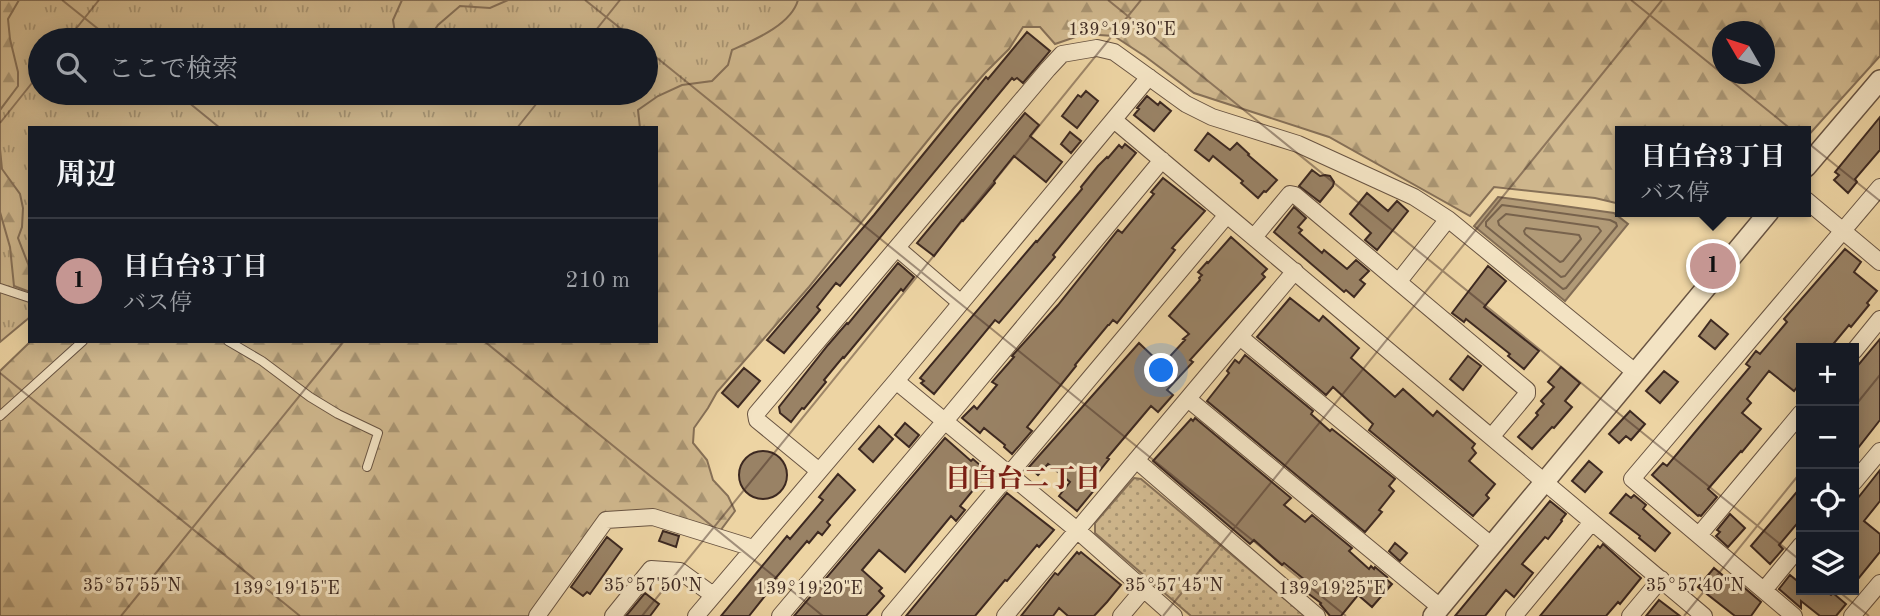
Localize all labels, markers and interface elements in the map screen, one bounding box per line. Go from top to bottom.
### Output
text: 139°19'30"E [1068,21,1176,39]
north arrow [1712,21,1775,84]
search box [28,28,658,105]
icon: search [52,48,90,86]
text: ここで検索 [108,57,238,83]
popup [1615,126,1811,217]
text: 目白台3丁目 [1640,145,1786,171]
text: 周辺 [56,161,116,191]
text: バス停 [1640,182,1709,205]
pin: 1 [1690,240,1736,292]
text: 目白台3丁目 [123,255,268,281]
text: 1 [72,269,86,292]
text: 210 m [565,269,630,292]
text: バス停 [123,292,192,315]
map controls [1796,343,1859,595]
button: + [1796,343,1859,406]
your location [1144,353,1178,387]
button: − [1796,406,1859,469]
district label: 目白台二丁目 [945,464,1101,493]
button: locate [1796,469,1859,532]
button: layers [1796,532,1859,595]
text: 35°57'55"N [83,577,181,595]
text: 35°57'50"N [604,577,702,595]
text: 35°57'45"N [1125,577,1223,595]
text: 35°57'40"N [1646,577,1744,595]
text: 139°19'15"E [232,580,340,598]
text: 139°19'20"E [755,580,863,598]
text: 139°19'25"E [1278,580,1386,598]

